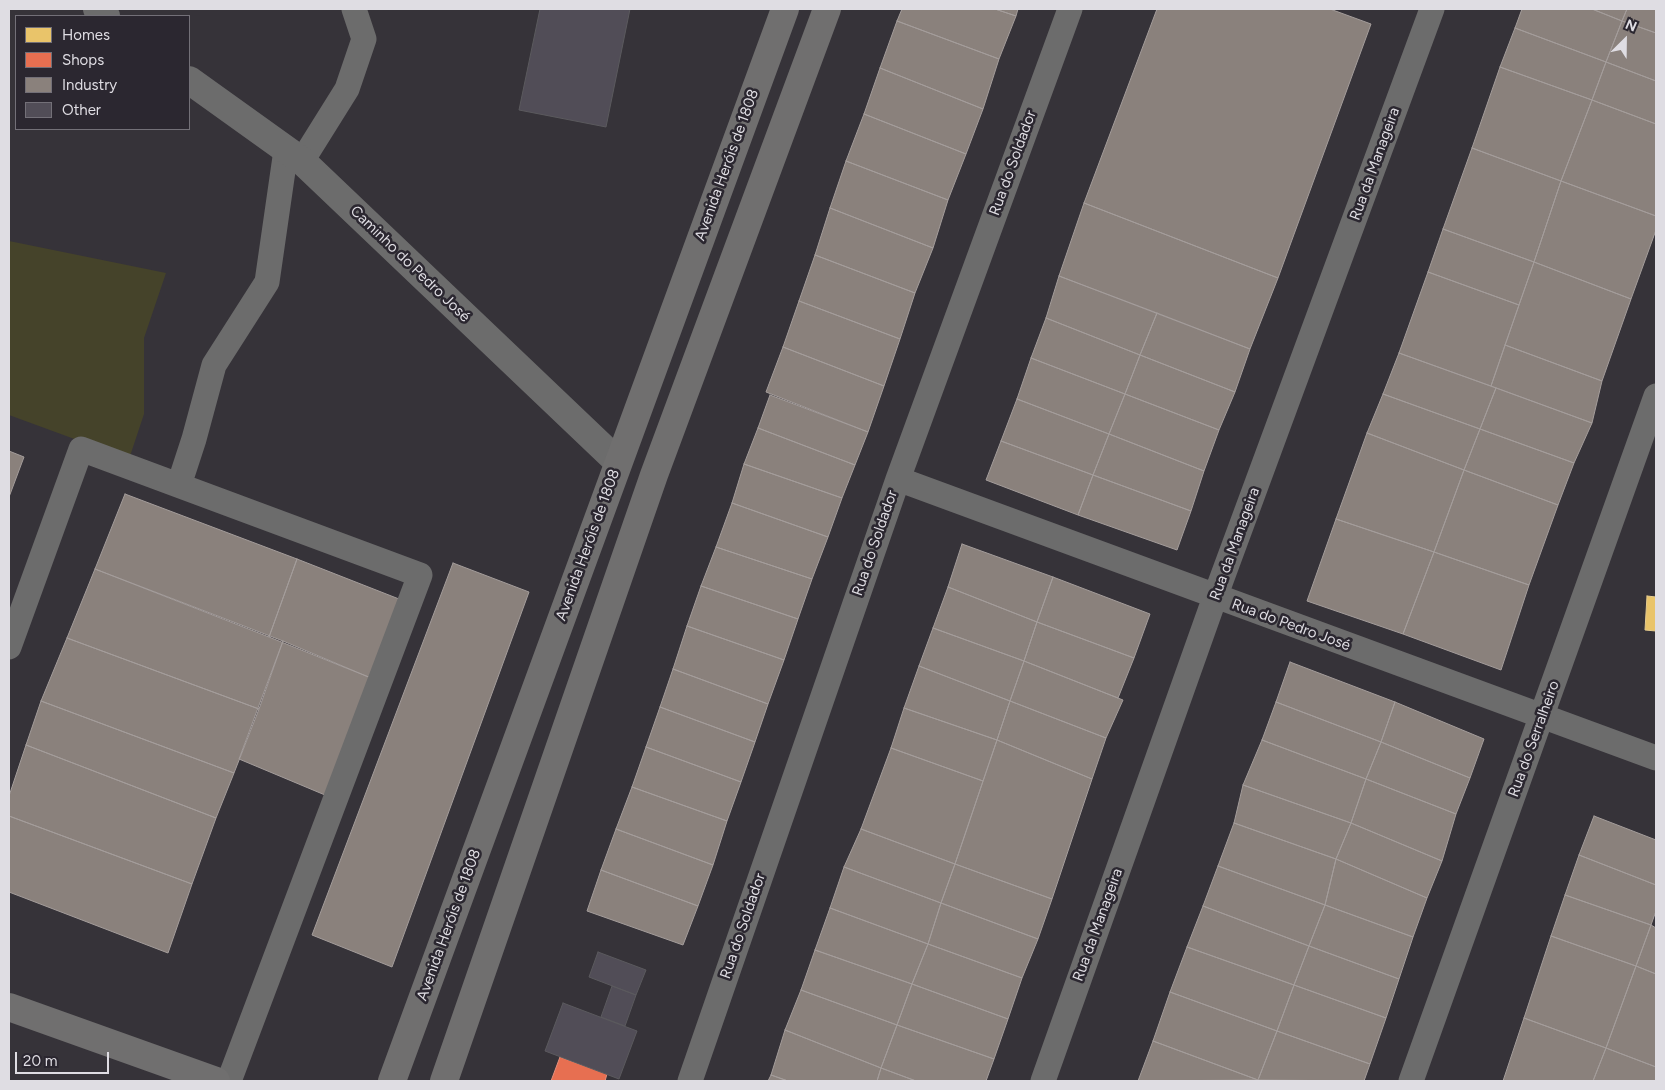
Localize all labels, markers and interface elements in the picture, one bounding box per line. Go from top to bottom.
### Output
legend [15,15,190,130]
north arrow [1600,15,1650,65]
text: N [1623,16,1639,36]
text: Homes [62,26,110,44]
text: Shops [62,51,104,69]
text: Industry [62,76,117,94]
street label: Avenida Heróis de 1808 [691,87,763,243]
text: Other [62,101,101,119]
street label: Rua da Manageira [1346,105,1404,223]
street label: Rua do Soldador [986,108,1040,218]
street label: Caminho do Pedro José [346,202,474,326]
street label: Avenida Heróis de 1808 [552,467,624,623]
street label: Rua da Manageira [1206,485,1264,603]
street label: Rua do Soldador [848,488,902,598]
street label: Rua do Pedro José [1229,595,1353,655]
street label: Rua do Serralheiro [1505,678,1563,800]
street label: Avenida Heróis de 1808 [413,847,485,1003]
street label: Rua da Manageira [1069,866,1127,984]
street label: Rua do Soldador [716,871,770,981]
scale bar [18,1042,111,1074]
text: 20 m [23,1052,57,1070]

